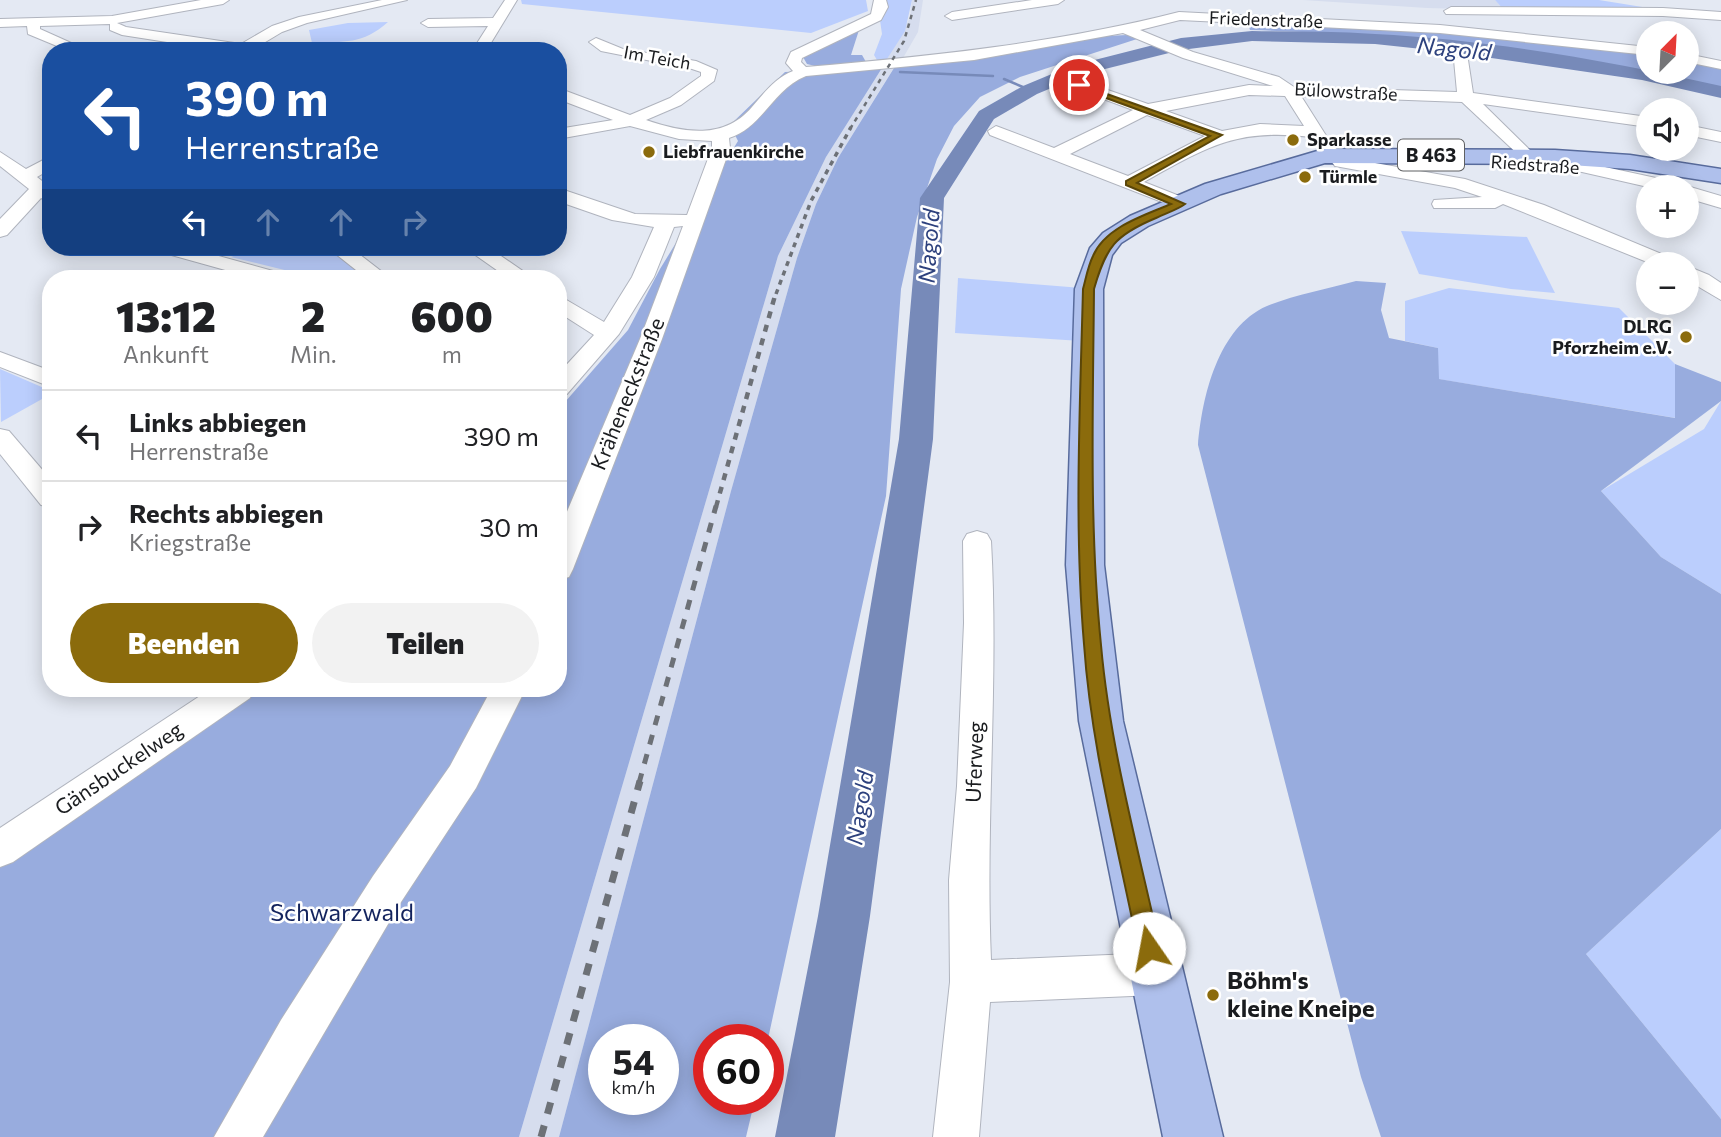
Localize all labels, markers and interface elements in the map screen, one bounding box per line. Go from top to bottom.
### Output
street label: Friedenstraße [1209,6,1323,32]
north arrow [1636,21,1699,84]
map controls [1636,21,1699,315]
water label: Nagold [1416,30,1494,66]
street label: Im Teich [622,40,692,74]
pin [1049,55,1109,115]
text: 390 m [185,66,328,126]
icon: arrive [1060,66,1098,104]
icon: left [70,70,161,161]
street label: Bülowstraße [1294,77,1398,105]
button: sound [1636,98,1699,161]
text: Herrenstraße [185,126,379,166]
place label: Sparkasse [1307,128,1391,150]
marker: Sparkasse [1285,132,1301,148]
place label: Liebfrauenkirche [663,140,804,162]
road number: B 463 [1398,140,1464,170]
marker: Liebfrauenkirche [641,144,657,160]
street label: Riedstraße [1490,150,1580,178]
place label: Türmle [1319,165,1377,187]
marker: Türmle [1297,169,1313,185]
button: + [1636,175,1699,238]
icon: left [176,203,214,241]
icon: ahead [249,203,287,241]
icon: ahead [322,203,360,241]
icon: right [395,203,433,241]
water label: Nagold [911,206,945,284]
button: − [1636,252,1699,315]
text: 13:12 [116,289,216,341]
text: 2 [301,289,325,341]
text: 600 [410,289,493,341]
street label: Kräheneckstraße [585,314,669,473]
place label: DLRG Pforzheim e.V. [1552,315,1672,358]
marker: DLRG Pforzheim e.V. [1678,329,1694,345]
text: Ankunft [123,340,209,368]
text: Min. [290,340,336,368]
text: m [442,340,462,368]
text: Links abbiegen [129,406,307,437]
icon: left [70,417,108,455]
text: 390 m [464,420,539,451]
text: Herrenstraße [129,437,269,465]
text: Rechts abbiegen [129,497,324,528]
icon: right [70,508,108,546]
text: 30 m [480,511,539,542]
text: Kriegstraße [129,528,251,556]
button: Beenden [70,603,298,683]
button: Teilen [312,603,539,683]
street label: Gänsbuckelweg [50,716,187,820]
street label: Uferweg [960,721,987,803]
water label: Nagold [839,767,879,847]
park label: Schwarzwald [270,897,414,926]
position arrow [1112,911,1186,985]
place label: Böhm's kleine Kneipe [1227,965,1375,1022]
marker: Böhm's kleine Kneipe [1205,987,1221,1003]
speed limit sign: 60 [693,1024,784,1115]
text: 54 [613,1039,654,1082]
text: km/h [612,1076,655,1098]

